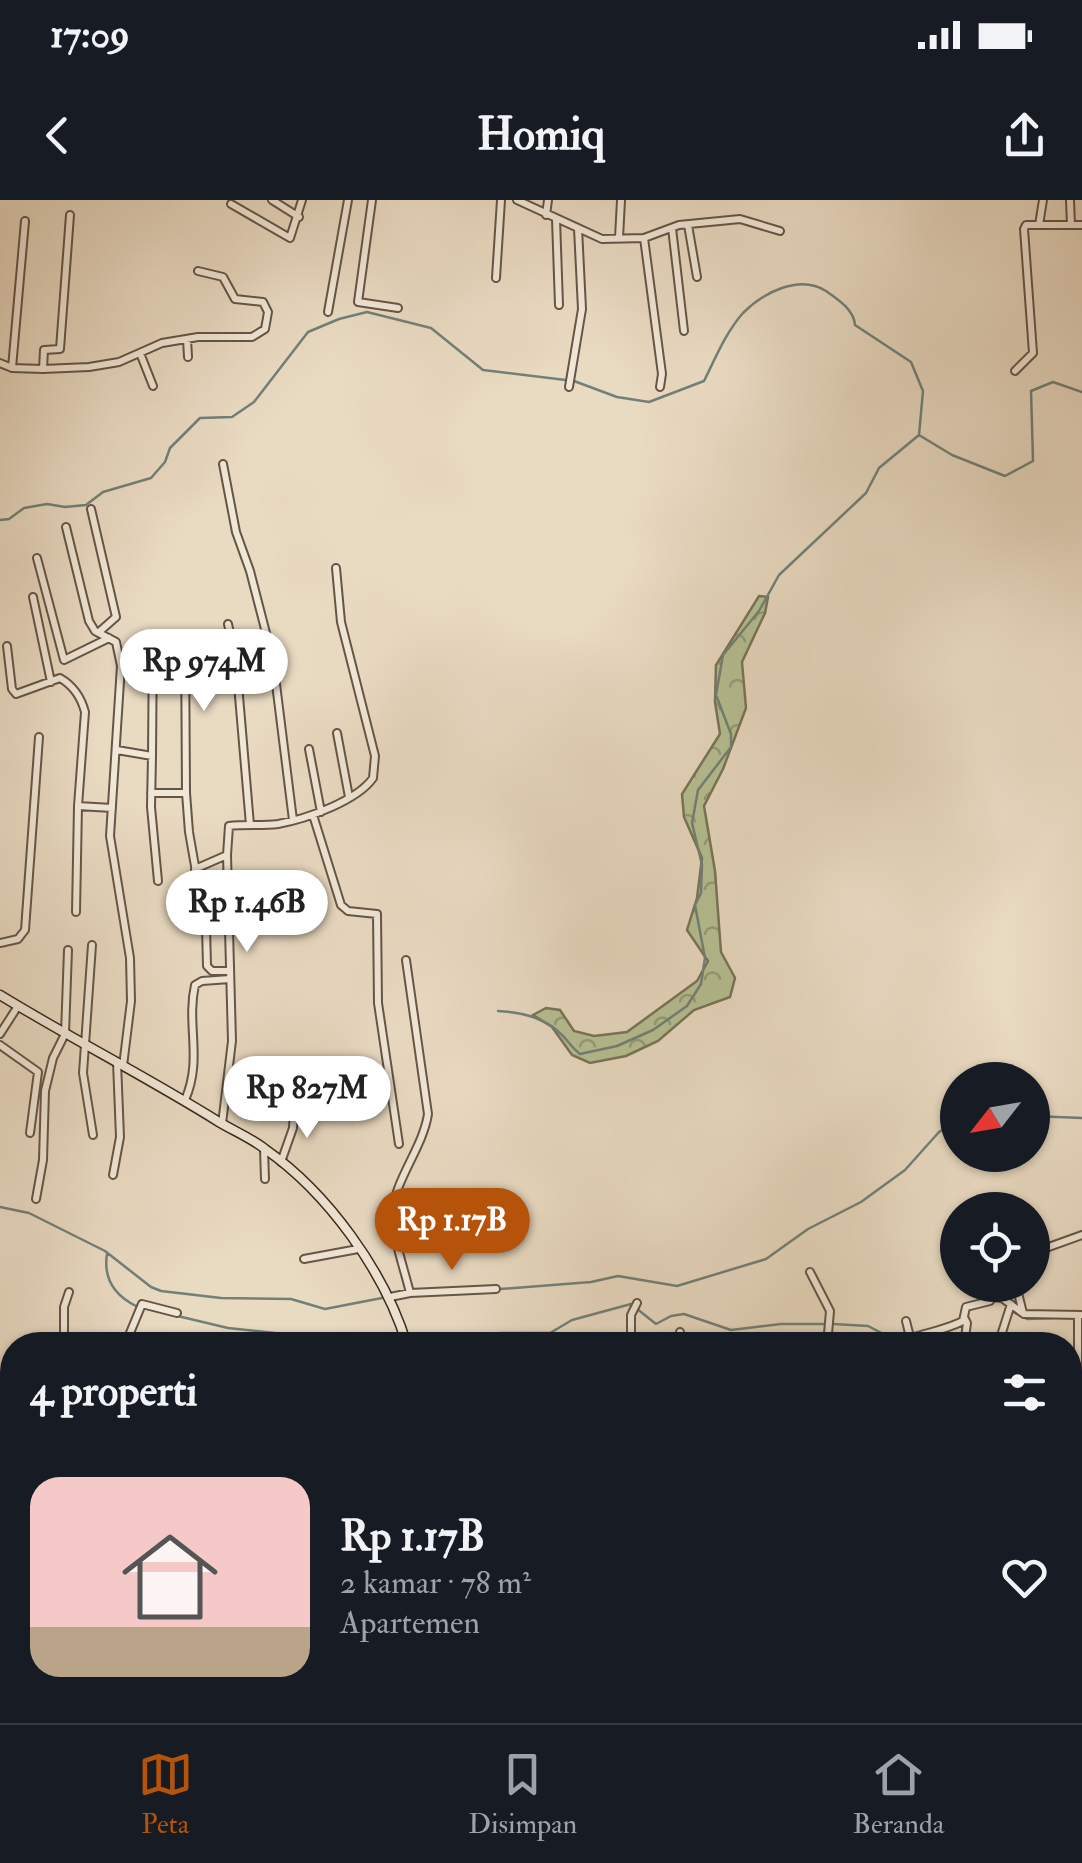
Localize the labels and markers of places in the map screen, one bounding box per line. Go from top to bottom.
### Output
pin: Rp 974M [112,629,296,714]
pin: Rp 1.46B [144,870,350,955]
pin: Rp 827M [215,1056,399,1141]
pin: Rp 1.17B [349,1188,555,1273]

